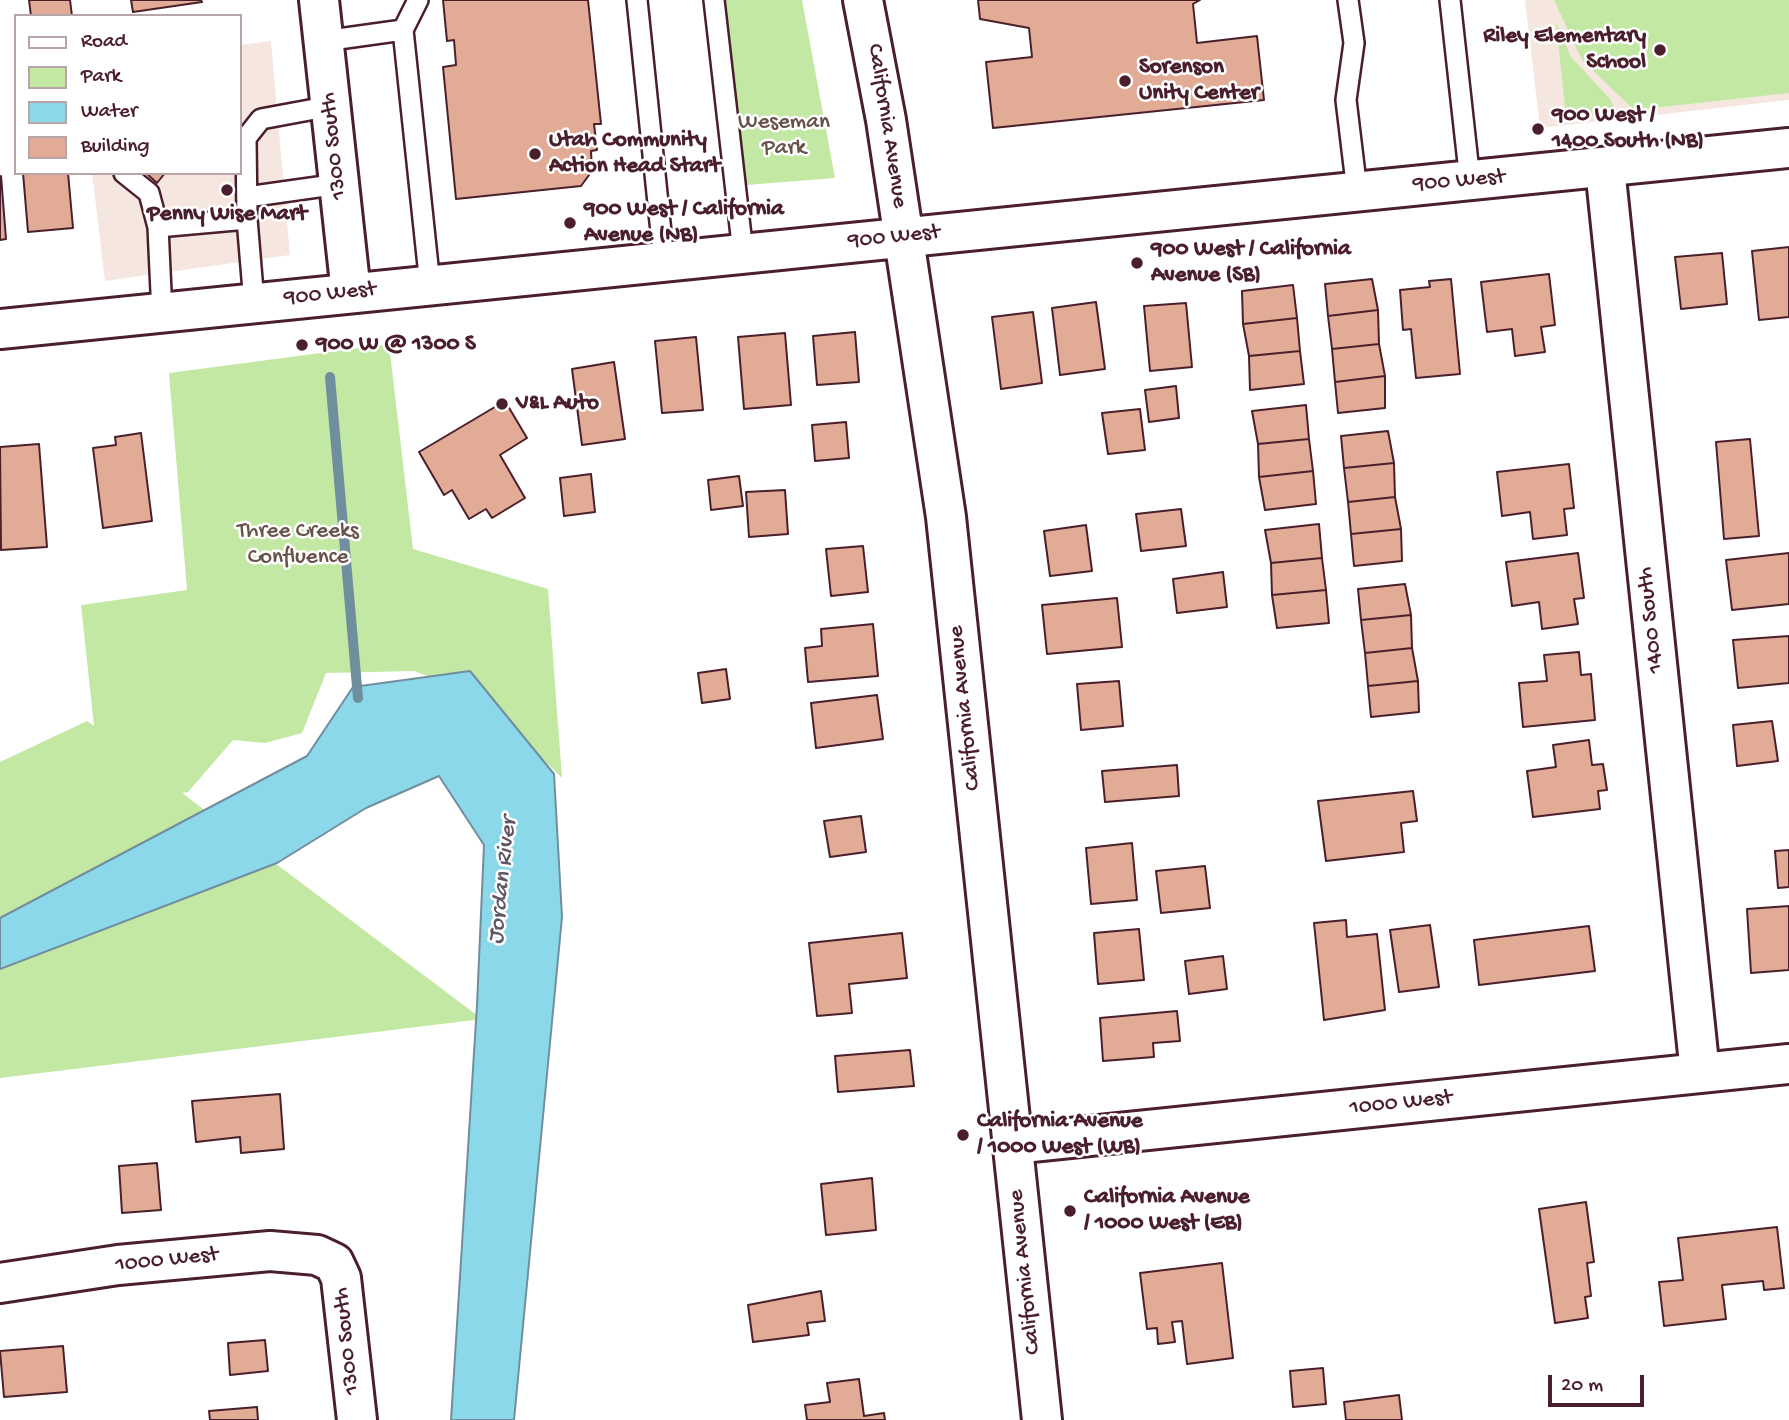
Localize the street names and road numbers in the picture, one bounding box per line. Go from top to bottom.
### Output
street label: California Avenue [859,42,913,210]
street label: 1300 South [316,91,354,201]
street label: 900 West [1412,164,1506,200]
street label: 900 West [847,219,941,257]
street label: 900 West [283,276,377,314]
street label: 1400 South [1633,565,1671,675]
street label: California Avenue [944,624,988,792]
street label: 1000 West [1348,1085,1454,1123]
street label: California Avenue [1004,1188,1048,1356]
street label: 1000 West [114,1242,220,1280]
street label: 1300 South [329,1286,367,1396]

